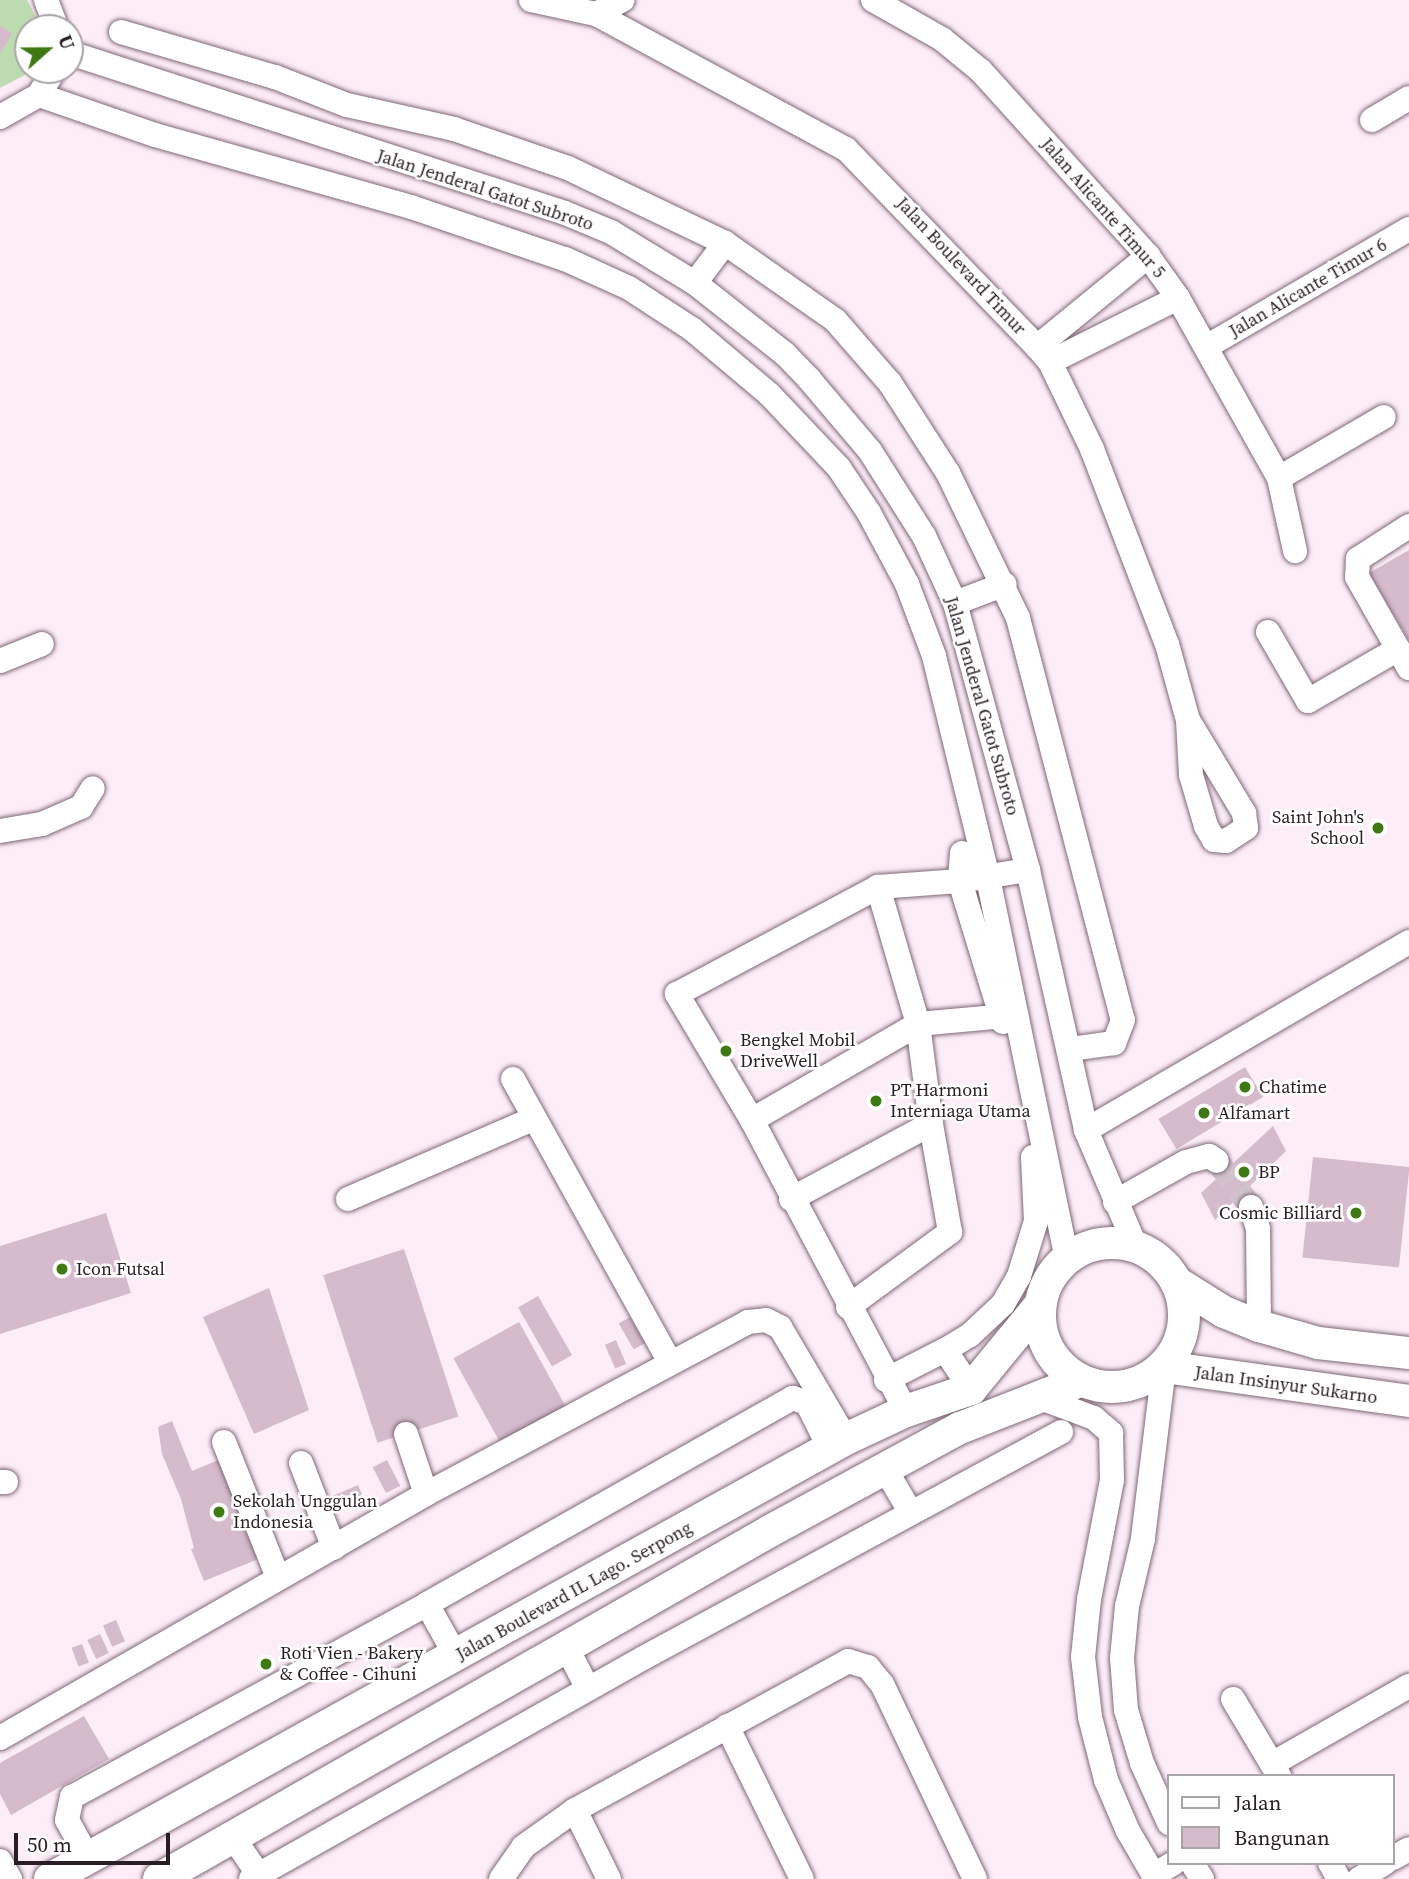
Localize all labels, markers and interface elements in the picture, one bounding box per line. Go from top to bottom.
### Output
north arrow [14,14,84,84]
text: U [52,31,81,53]
street label: Jalan Alicante Timur 5 [1036,133,1170,283]
street label: Jalan Jenderal Gatot Subroto [374,145,596,235]
street label: Jalan Boulevard Timur [891,193,1031,339]
street label: Jalan Alicante Timur 6 [1225,234,1391,342]
street label: Jalan Jenderal Gatot Subroto [940,594,1024,818]
place label: Saint John's School [1272,807,1364,850]
marker: Saint John's School [1370,820,1386,836]
place label: Bengkel Mobil DriveWell [740,1030,855,1072]
marker: Bengkel Mobil DriveWell [718,1043,734,1059]
place label: Chatime [1259,1076,1327,1098]
marker: Chatime [1237,1079,1253,1095]
place label: PT Harmoni Interniaga Utama [890,1080,1031,1122]
marker: PT Harmoni Interniaga Utama [868,1093,884,1109]
place label: Alfamart [1218,1102,1290,1124]
marker: Alfamart [1196,1105,1212,1121]
place label: BP [1258,1161,1279,1183]
marker: BP [1236,1164,1252,1180]
place label: Cosmic Billiard [1219,1202,1342,1224]
marker: Cosmic Billiard [1348,1205,1364,1221]
place label: Icon Futsal [76,1258,165,1280]
marker: Icon Futsal [54,1261,70,1277]
street label: Jalan Insinyur Sukarno [1193,1361,1379,1409]
place label: Sekolah Unggulan Indonesia [233,1491,377,1534]
marker: Sekolah Unggulan Indonesia [211,1504,227,1520]
street label: Jalan Boulevard IL Lago. Serpong [452,1517,696,1665]
place label: Roti Vien - Bakery & Coffee - Cihuni [280,1643,424,1686]
marker: Roti Vien - Bakery & Coffee - Cihuni [258,1656,274,1672]
legend [1168,1774,1395,1865]
text: Jalan [1234,1788,1281,1817]
scale bar [18,1820,173,1864]
text: Bangunan [1234,1823,1330,1852]
text: 50 m [27,1830,72,1859]

